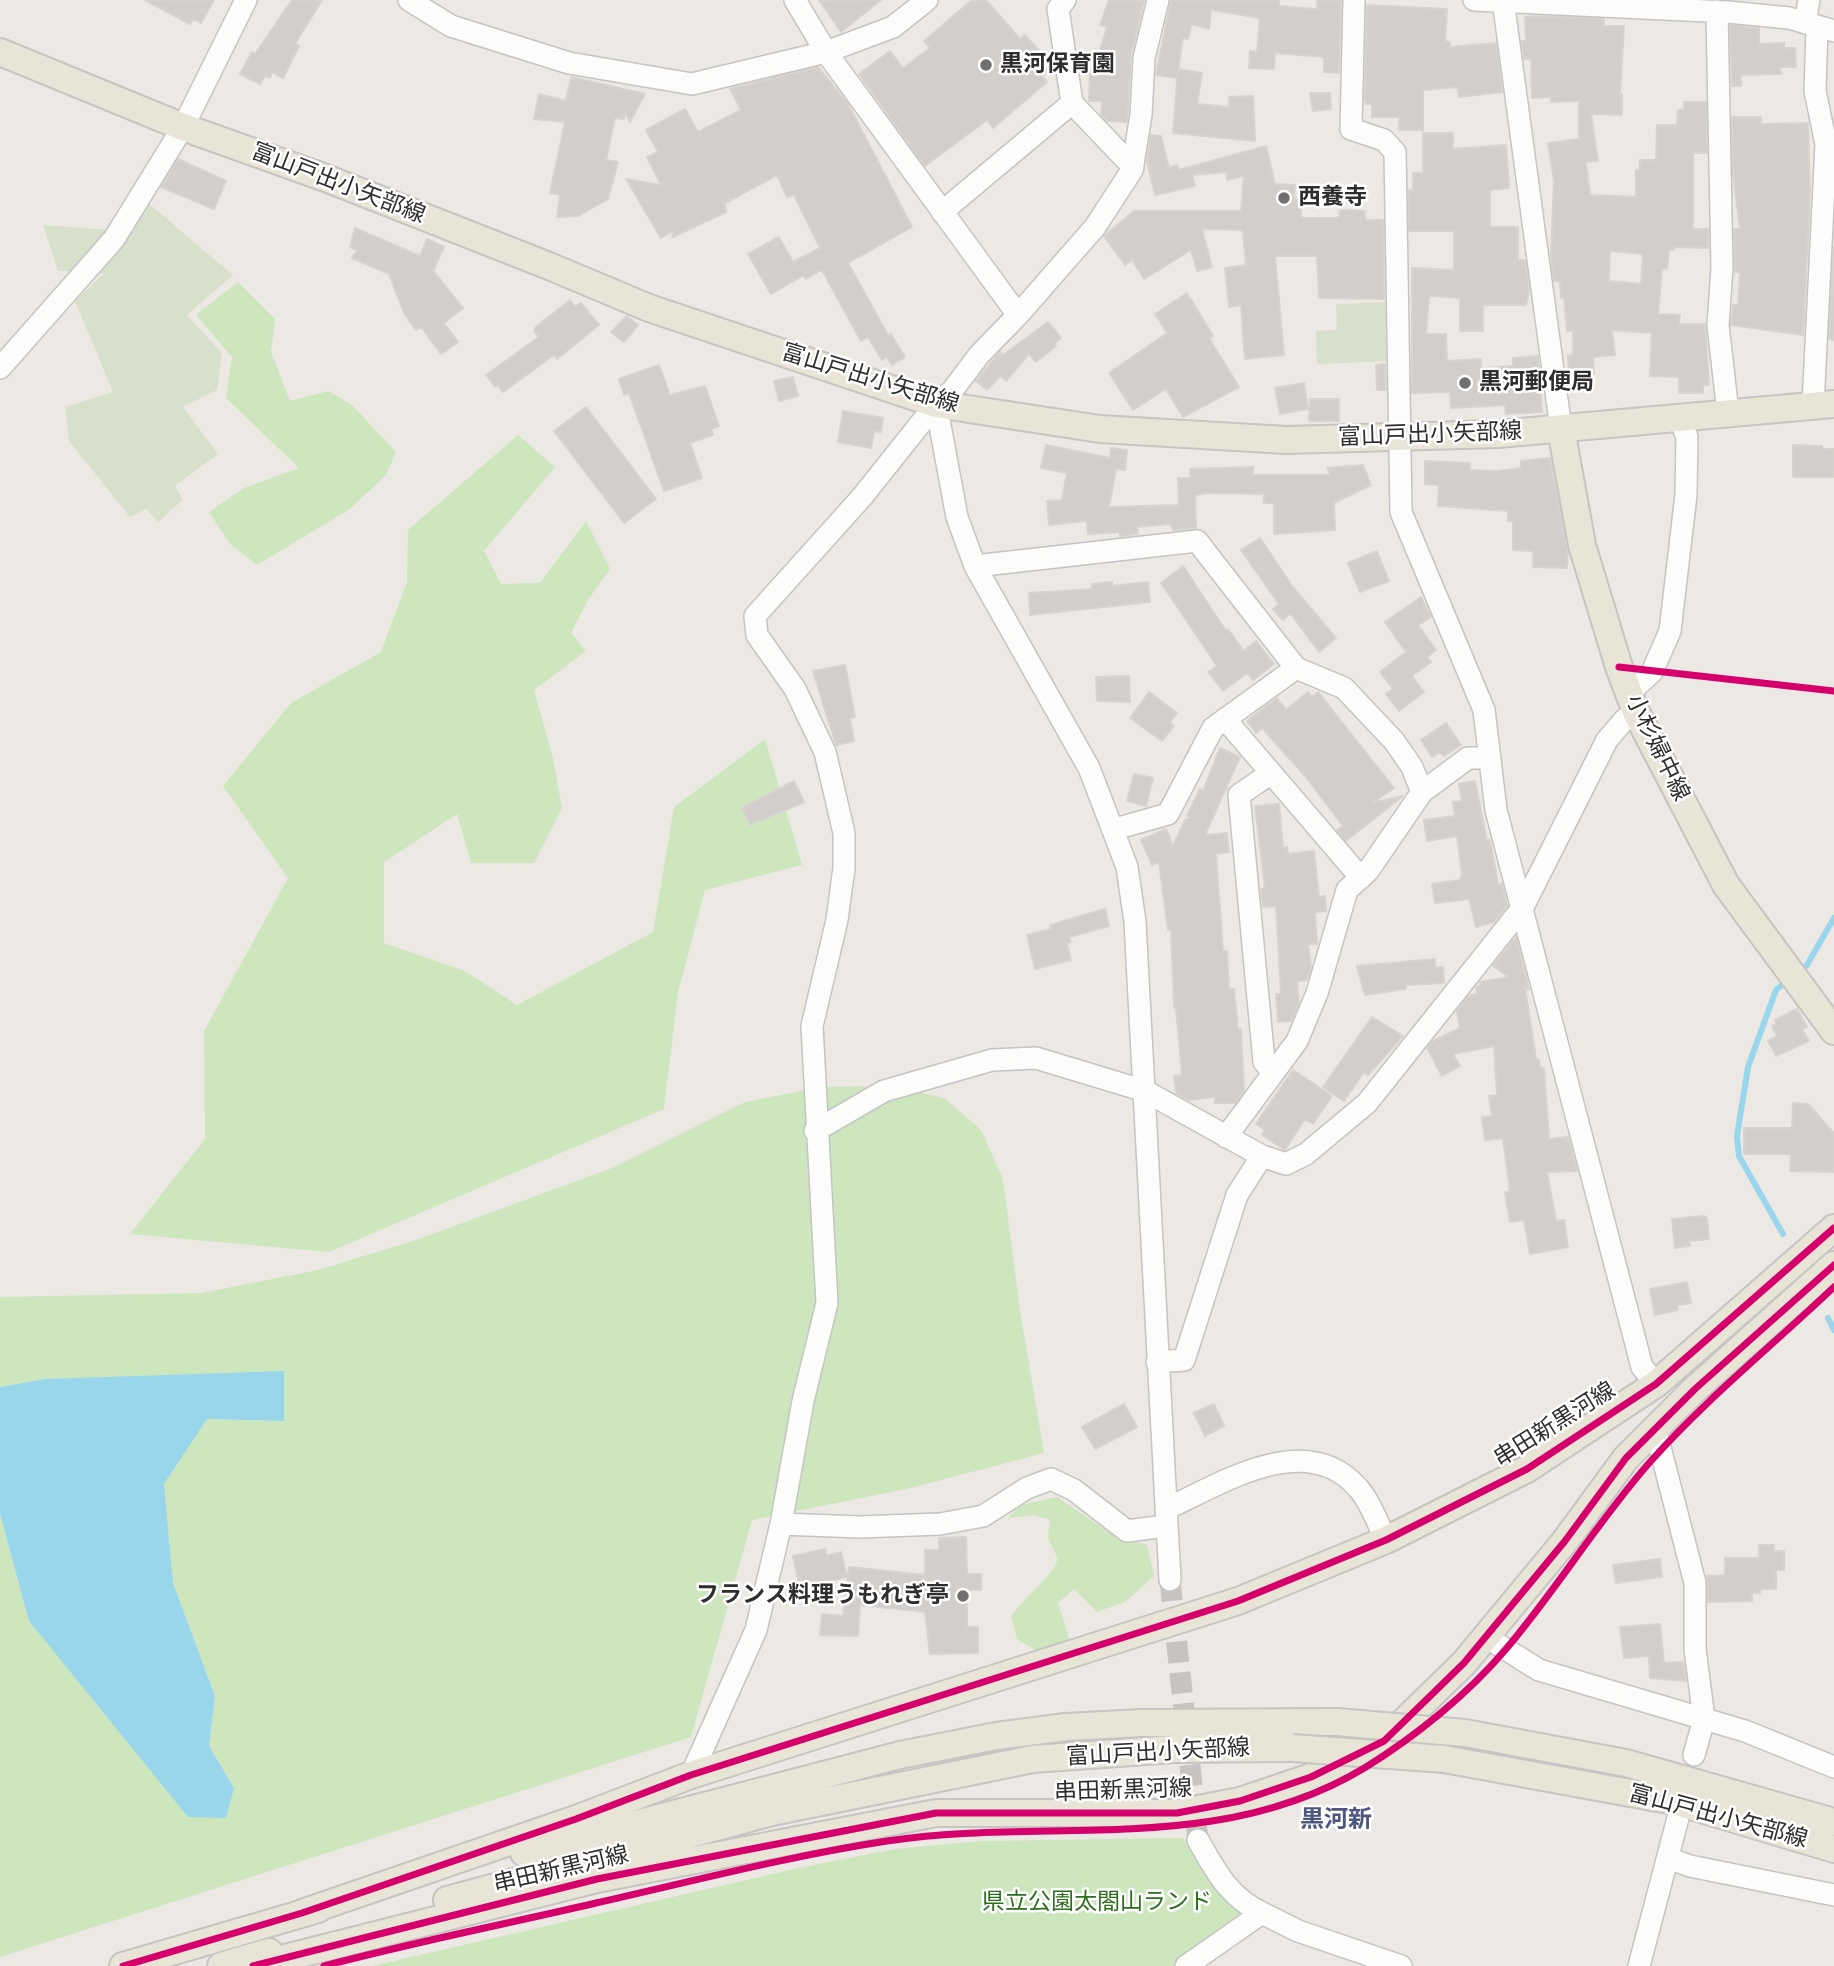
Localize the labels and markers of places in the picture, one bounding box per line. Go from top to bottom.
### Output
place label: 黒河保育園 [1000,51,1115,79]
marker: 黒河保育園 [978,57,994,73]
place label: 西養寺 [1298,184,1367,212]
marker: 西養寺 [1276,190,1292,206]
place label: 黒河郵便局 [1479,369,1594,397]
marker: 黒河郵便局 [1457,375,1473,391]
place label: フランス料理うもれぎ亭 [696,1582,949,1610]
marker: フランス料理うもれぎ亭 [955,1588,971,1604]

